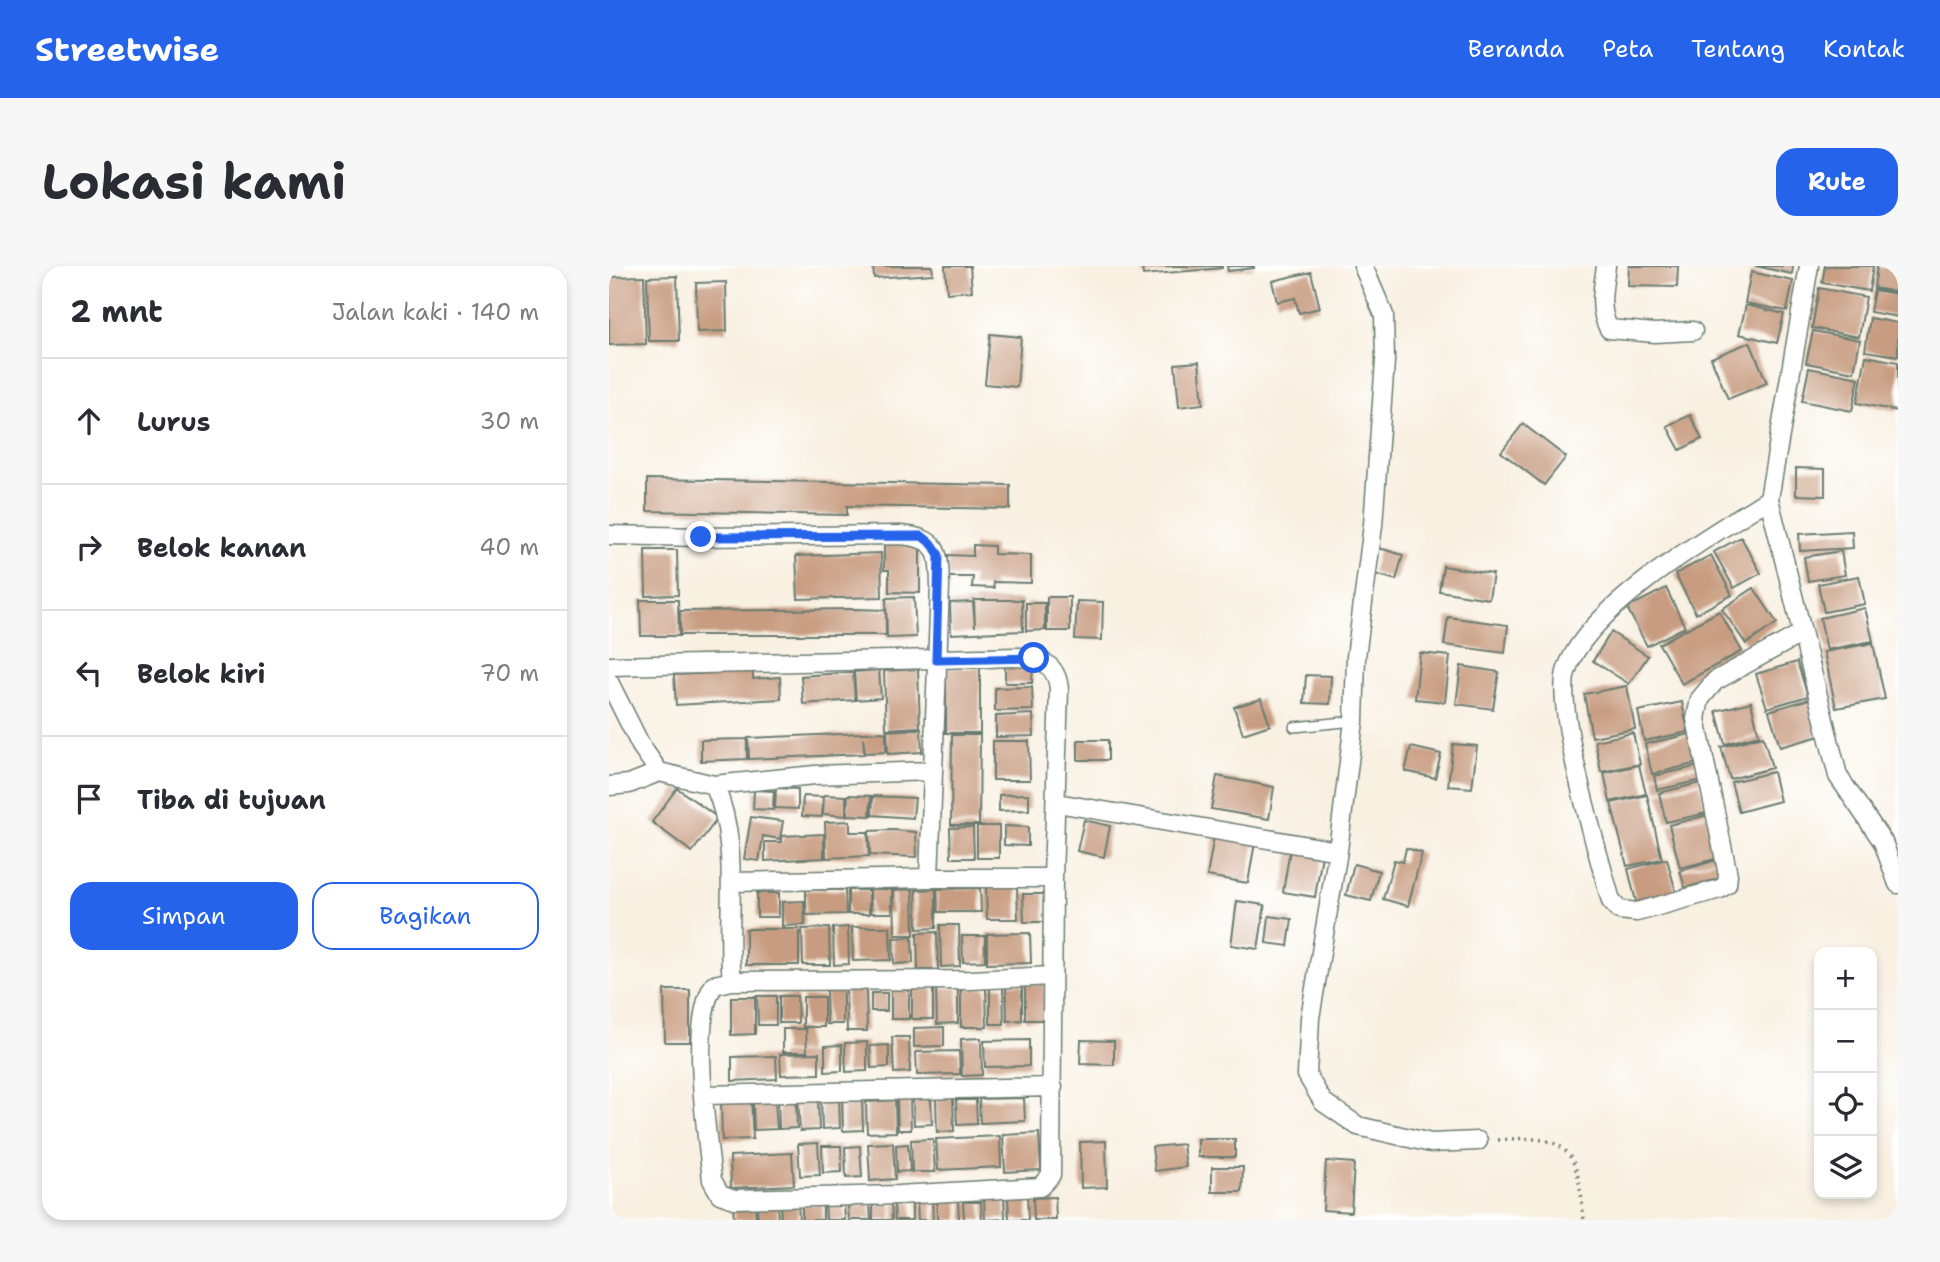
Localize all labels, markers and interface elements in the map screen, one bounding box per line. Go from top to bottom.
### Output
text: Streetwise [35,27,219,72]
text: Beranda [1468,33,1564,65]
text: Peta [1602,33,1653,65]
text: Tentang [1691,33,1785,65]
text: Kontak [1823,33,1905,65]
button: Rute [1776,148,1898,216]
text: Lokasi kami [42,149,346,215]
text: 2 mnt [70,291,163,332]
text: Jalan kaki · 140 m [332,297,539,327]
icon: ahead [70,402,108,440]
text: Lurus [137,404,210,439]
text: 30 m [480,406,539,436]
route end [685,521,716,552]
icon: right [70,528,108,566]
text: Belok kanan [137,530,306,565]
text: 40 m [479,532,539,562]
route start [1018,642,1049,673]
icon: left [70,654,108,692]
text: Belok kiri [137,656,266,691]
text: 70 m [480,658,539,688]
icon: arrive [70,780,108,818]
text: Tiba di tujuan [137,782,326,817]
button: Simpan [70,882,298,950]
button: Bagikan [312,882,539,950]
map controls [1814,947,1877,1199]
button: + [1814,947,1877,1010]
button: − [1814,1010,1877,1073]
button: locate [1814,1073,1877,1136]
button: layers [1814,1136,1877,1199]

